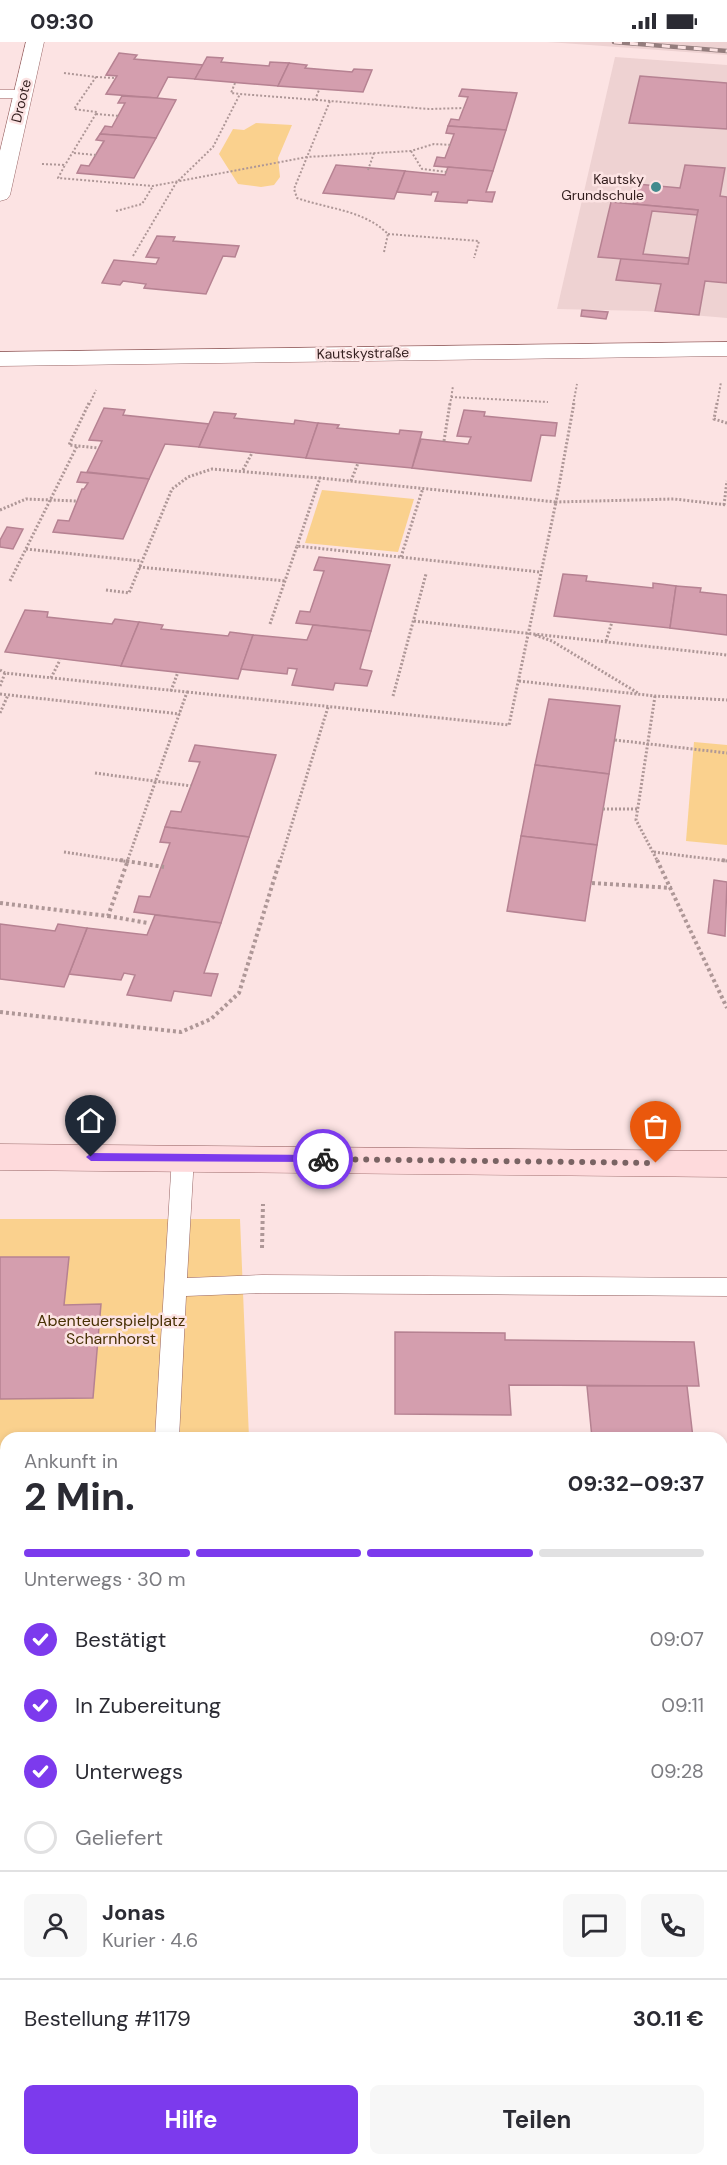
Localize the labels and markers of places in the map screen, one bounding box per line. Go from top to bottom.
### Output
place label: Kautsky Grundschule [561,170,644,204]
marker: Kautsky Grundschule [649,180,663,194]
pin [65,1095,116,1157]
pin [630,1101,681,1163]

